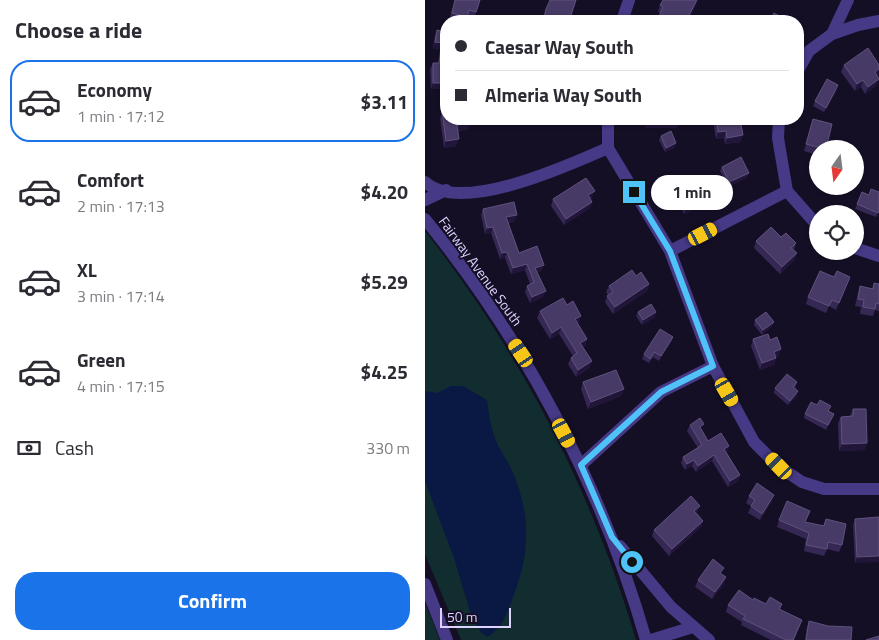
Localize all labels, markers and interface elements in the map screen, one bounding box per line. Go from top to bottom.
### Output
text: Choose a ride [15,13,142,47]
text: Caesar Way South [485,32,634,61]
text: Economy [77,75,152,104]
icon: car [17,79,62,124]
text: Almeria Way South [485,80,642,109]
text: $3.11 [361,87,408,116]
text: 1 min · 17:12 [77,104,165,128]
north arrow [809,140,864,195]
map controls [809,140,864,260]
text: Comfort [77,165,144,194]
icon: car [17,169,62,214]
callout: 1 min [651,174,734,210]
text: $4.20 [361,177,408,206]
text: 1 min [673,180,711,204]
route end [623,181,645,203]
text: 2 min · 17:13 [77,194,165,218]
button: locate [809,205,864,260]
street label: Fairway Avenue South [434,212,528,330]
car [686,221,719,247]
text: XL [77,255,97,284]
icon: car [17,259,62,304]
text: $5.29 [361,267,408,296]
text: 3 min · 17:14 [77,284,165,308]
car [506,336,535,370]
text: Green [77,345,126,374]
icon: car [17,349,62,394]
text: $4.25 [361,357,408,386]
text: 4 min · 17:15 [77,374,165,398]
car [713,375,740,409]
car [550,416,577,450]
text: Cash [55,433,94,462]
icon: cash [15,434,43,462]
text: 330 m [366,436,410,460]
car [763,450,794,482]
route start [621,551,643,573]
button: Confirm [15,572,410,630]
scale bar [440,605,511,628]
text: 50 m [447,606,477,627]

